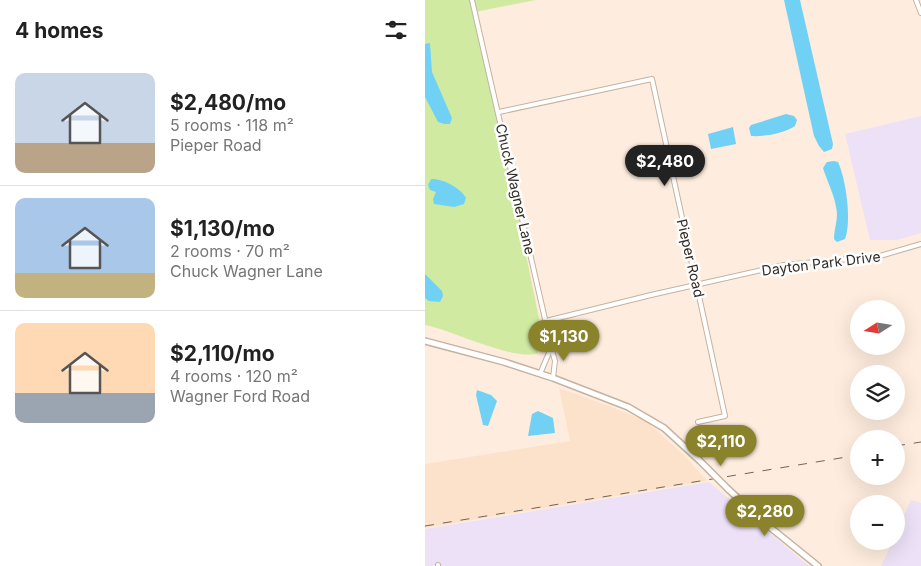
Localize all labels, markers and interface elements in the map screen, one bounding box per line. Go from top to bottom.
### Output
icon: filters [382,16,410,44]
text: 4 homes [15,18,104,43]
text: $2,480/mo [170,90,286,115]
icon: home [55,93,115,153]
text: 5 rooms · 118 m² [170,115,294,135]
street label: Chuck Wagner Lane [493,122,539,256]
text: Pieper Road [170,135,262,155]
pin: $2,480 [624,144,706,187]
text: $2,480 [636,151,694,171]
text: $1,130/mo [170,216,275,241]
street label: Pieper Road [674,217,708,299]
icon: home [55,218,115,278]
text: 2 rooms · 70 m² [170,241,290,261]
street label: Dayton Park Drive [761,247,881,279]
text: Chuck Wagner Lane [170,261,323,281]
north arrow [850,300,905,355]
map controls [850,300,905,550]
pin: $1,130 [523,320,605,362]
text: $1,130 [539,326,589,346]
text: $2,110/mo [170,341,275,366]
icon: home [55,343,115,403]
button: layers [850,365,905,420]
text: 4 rooms · 120 m² [170,366,298,386]
text: Wagner Ford Road [170,386,310,406]
pin: $2,110 [680,424,762,467]
button: + [850,430,905,485]
text: $2,110 [696,431,746,451]
pin: $2,280 [724,494,806,537]
button: − [850,495,905,550]
text: $2,280 [736,501,794,521]

